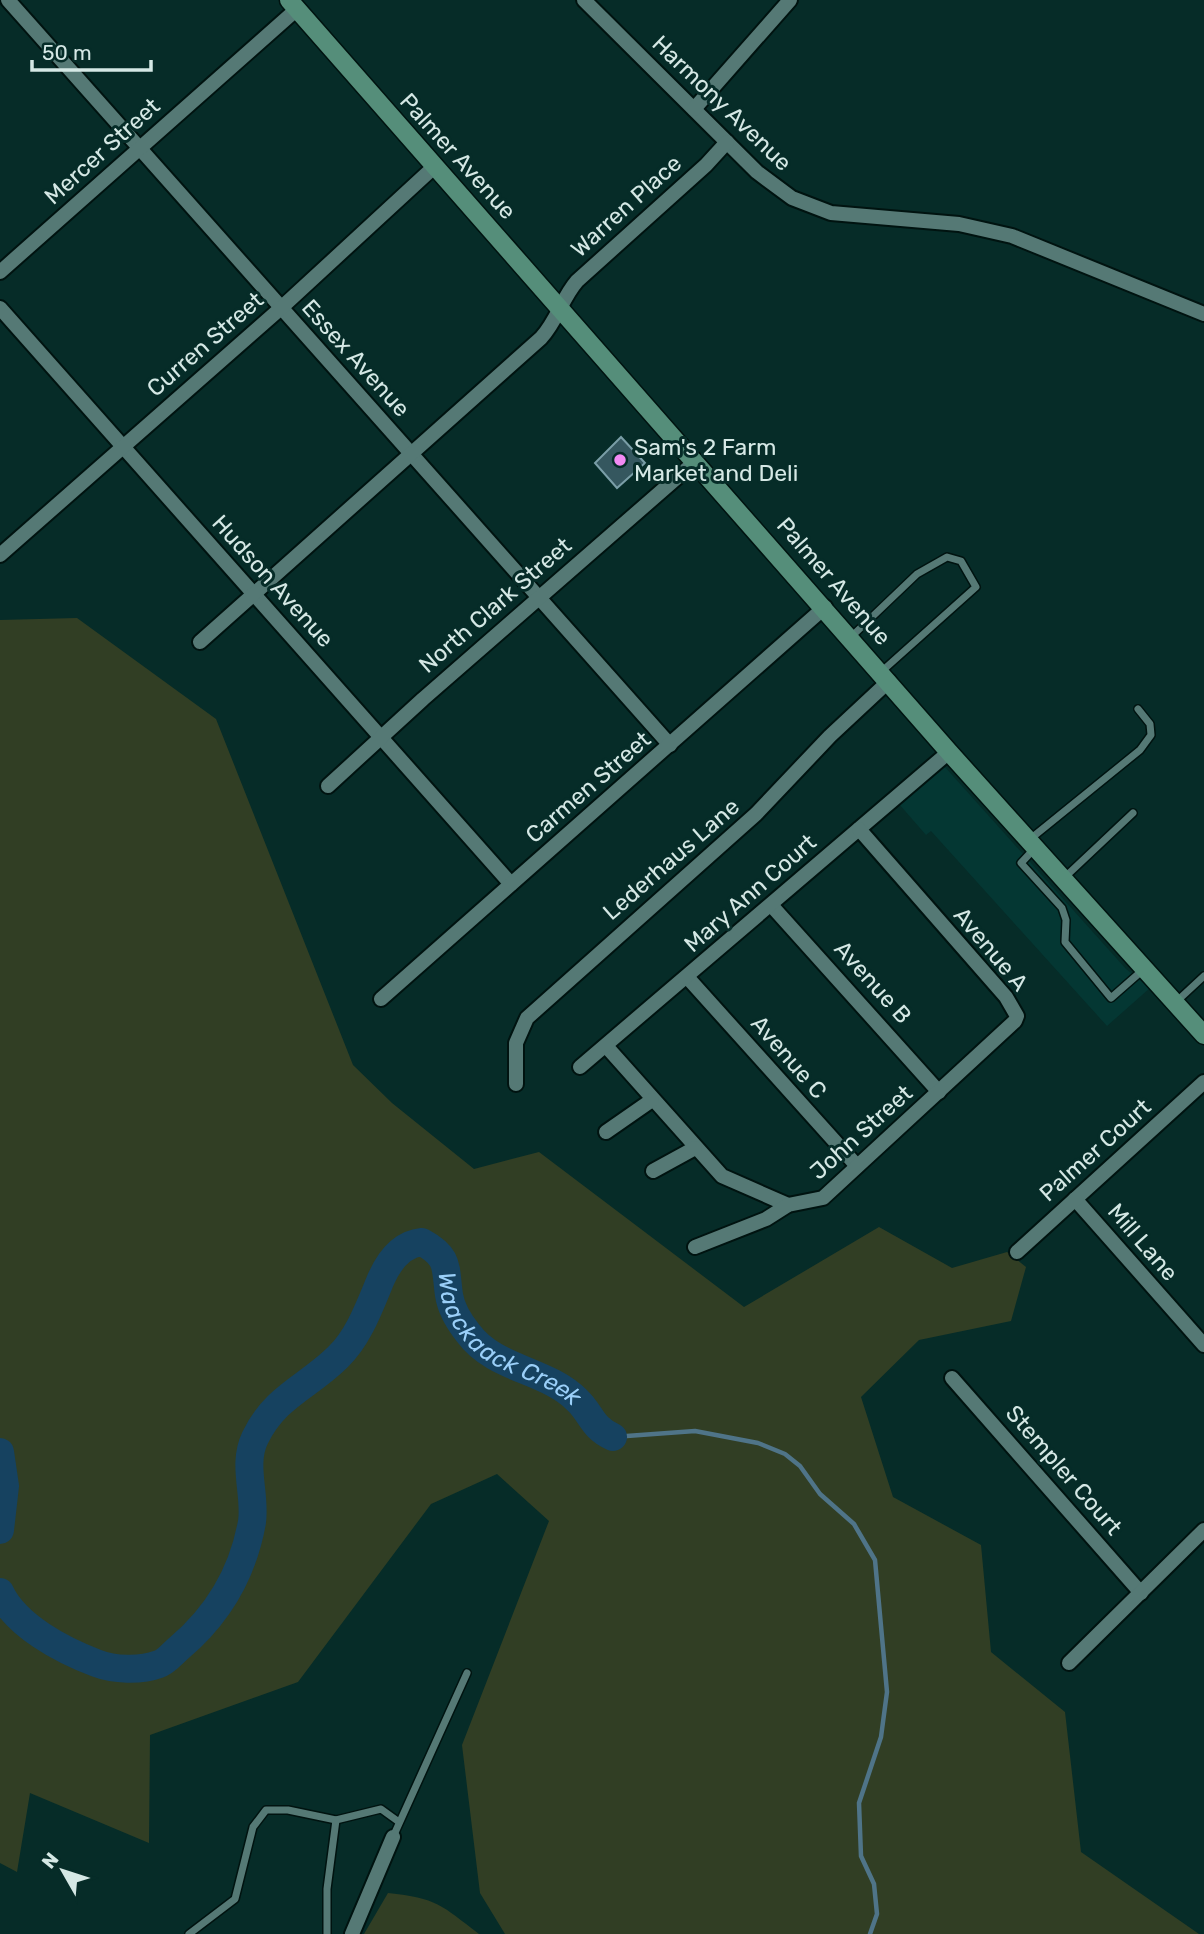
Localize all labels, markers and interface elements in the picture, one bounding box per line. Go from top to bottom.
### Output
scale bar [32,28,150,72]
street label: Harmony Avenue [647,29,797,177]
text: 50 m [42,40,92,65]
street label: Palmer Avenue [394,87,522,225]
street label: Mercer Street [39,92,165,210]
street label: Warren Place [565,149,687,263]
street label: Curren Street [141,286,269,402]
street label: Essex Avenue [296,294,416,422]
place label: Sam's 2 Farm Market and Deli [634,433,798,487]
marker: Sam's 2 Farm Market and Deli [612,452,628,468]
street label: Hudson Avenue [206,509,340,653]
street label: Palmer Avenue [771,511,897,651]
street label: North Clark Street [413,531,577,679]
street label: Carmen Street [520,725,656,849]
street label: Lederhaus Lane [597,792,745,926]
street label: Mary Ann Court [678,828,822,958]
street label: Avenue A [948,901,1034,997]
street label: Avenue B [829,935,917,1029]
street label: Avenue C [745,1010,833,1104]
street label: John Street [804,1079,918,1185]
street label: Palmer Court [1034,1093,1156,1207]
street label: Mill Lane [1102,1198,1184,1286]
water label: Waackaack Creek [433,1271,588,1412]
street label: Stempler Court [1000,1399,1128,1541]
north arrow [28,1836,98,1906]
text: N [37,1848,63,1873]

